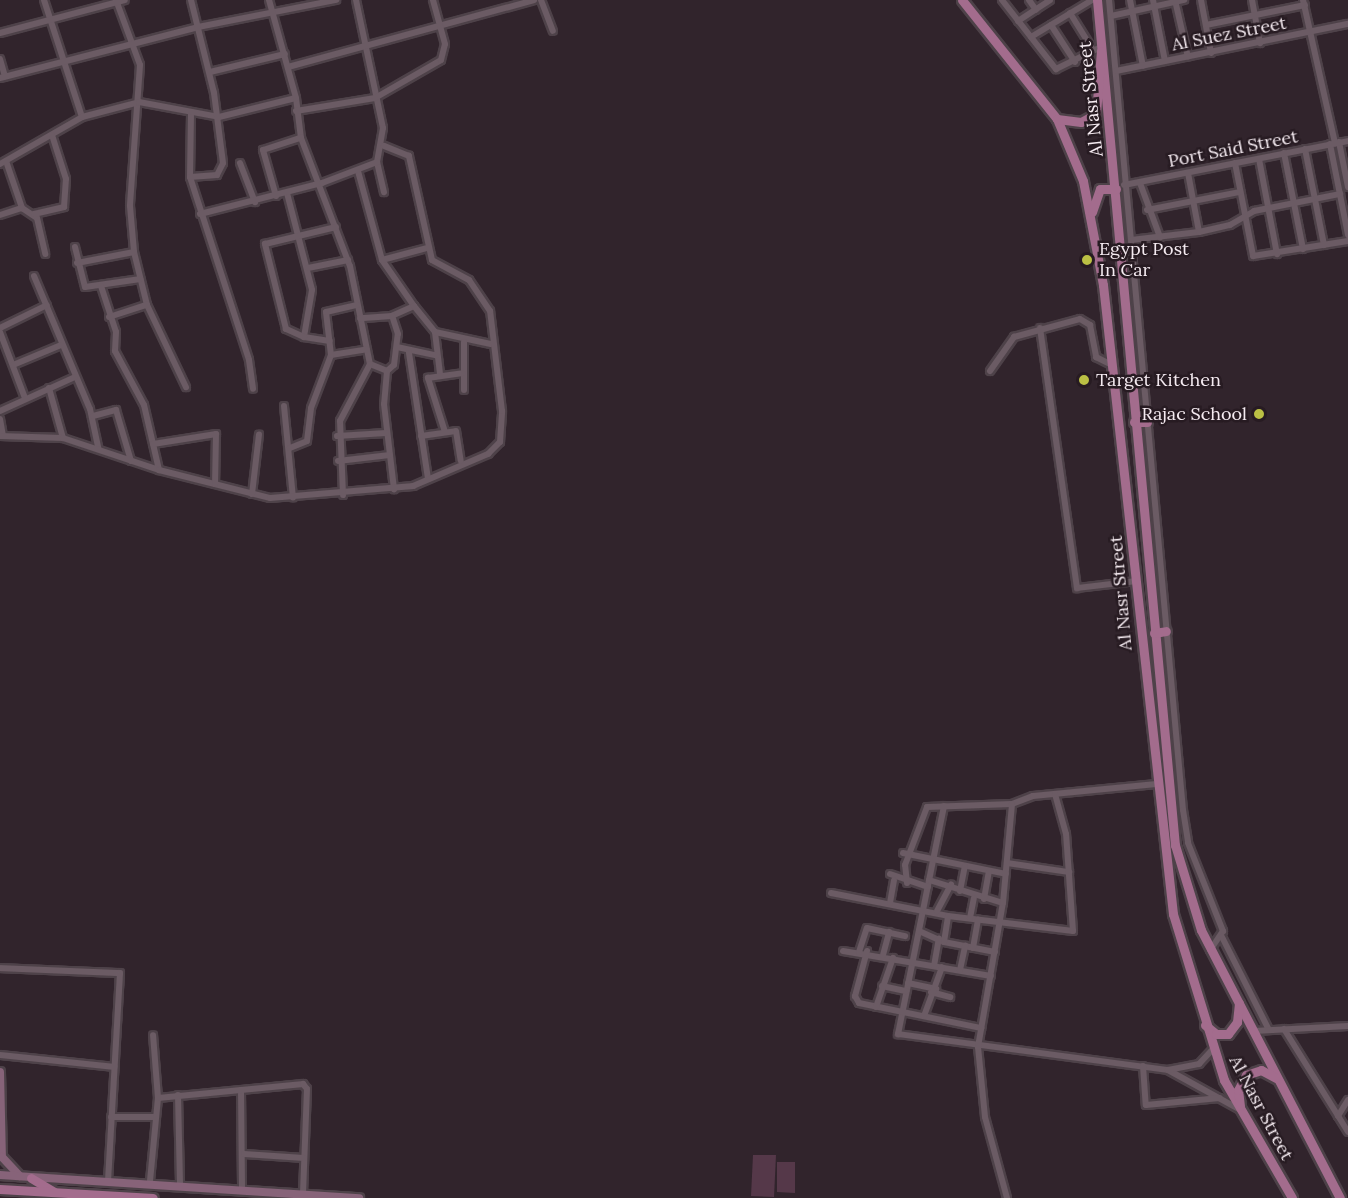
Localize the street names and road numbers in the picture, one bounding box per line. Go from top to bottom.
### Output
street label: Al Suez Street [1170,12,1288,56]
street label: Al Nasr Street [1074,40,1108,158]
street label: Port Said Street [1166,126,1300,172]
street label: Al Nasr Street [1105,534,1137,652]
street label: Al Nasr Street [1224,1052,1298,1164]

